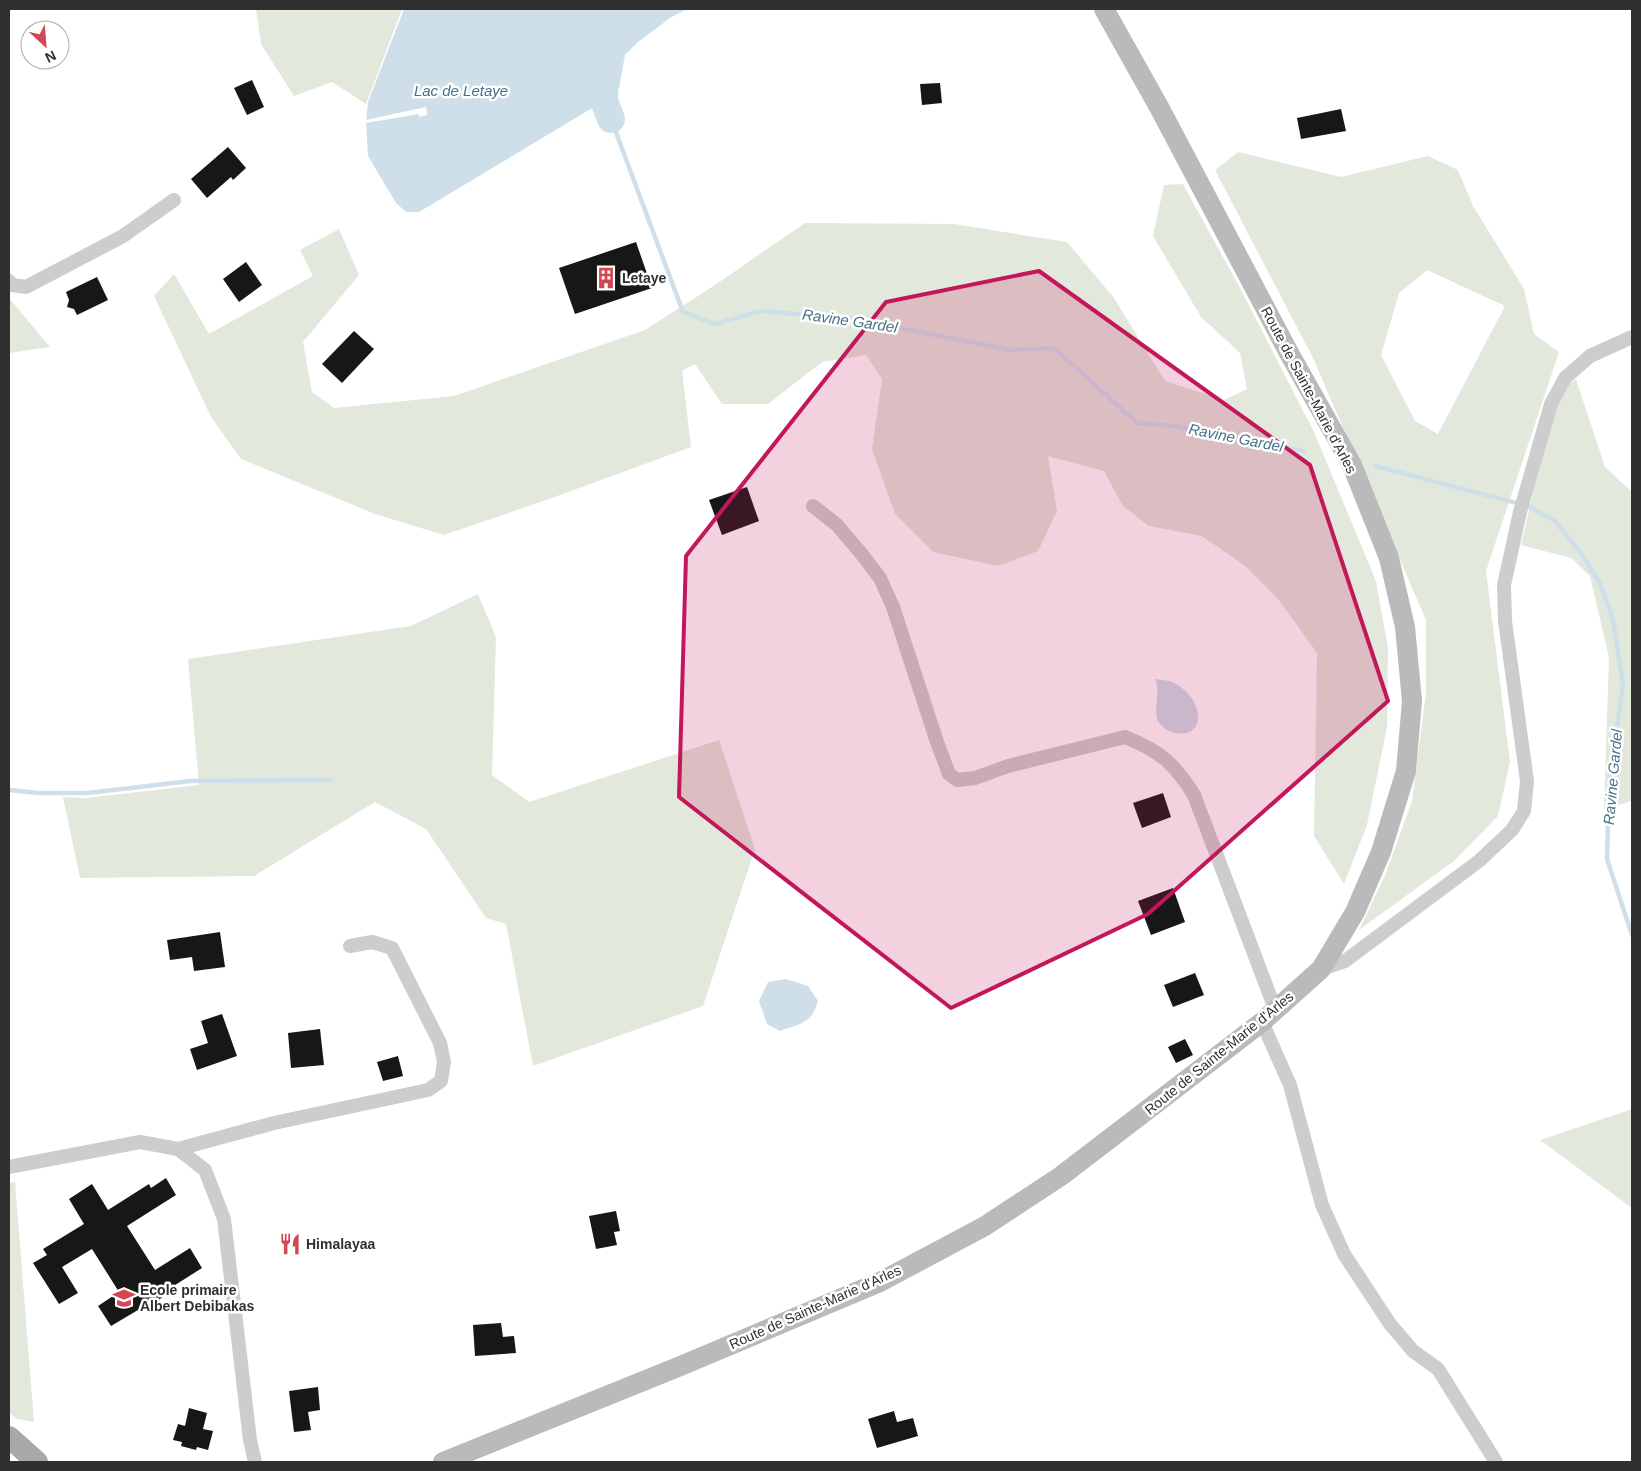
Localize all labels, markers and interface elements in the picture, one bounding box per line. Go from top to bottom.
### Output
north arrow [20,20,70,70]
text: N [43,47,59,66]
water label: Lac de Letaye [414,82,508,99]
building icon: Letaye [593,265,619,291]
place label: Letaye [622,270,667,286]
street label: Route de Sainte-Marie d'Arles [1258,304,1360,476]
water label: Ravine Gardel [801,305,899,336]
water label: Ravine Gardel [1187,420,1285,455]
water label: Ravine Gardel [1600,728,1625,825]
street label: Route de Sainte-Marie d'Arles [1142,988,1296,1118]
restaurant icon: Himalayaa [277,1231,303,1257]
place label: Himalayaa [306,1236,375,1252]
street label: Route de Sainte-Marie d'Arles [727,1262,903,1352]
place label: Ecole primaire Albert Debibakas [140,1282,255,1314]
school or university icon: Ecole primaire Albert Debibakas [111,1285,137,1311]

